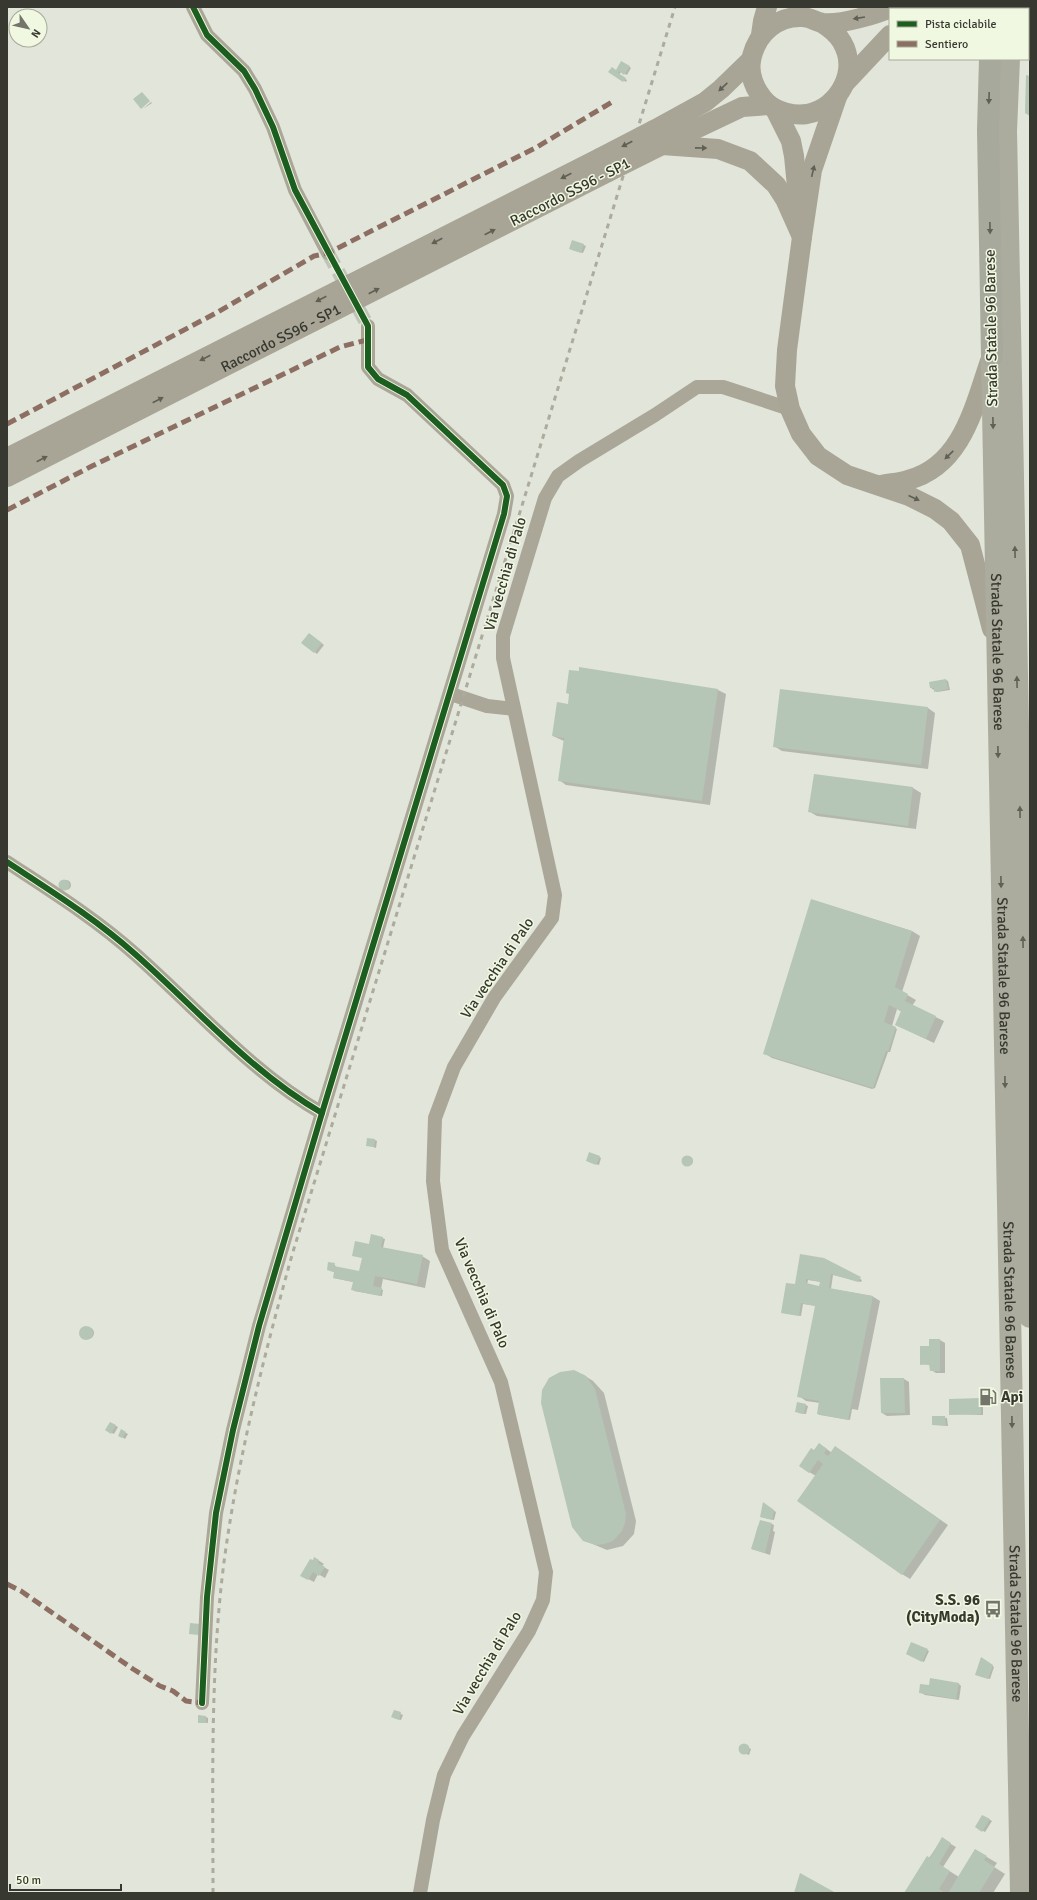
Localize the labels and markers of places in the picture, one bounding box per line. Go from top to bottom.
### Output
fuel station icon: Api [978,1387,998,1407]
place label: Api [1001,1388,1023,1406]
place label: S.S. 96 (CityModa) [906,1591,980,1626]
bus stop icon: S.S. 96 (CityModa) [983,1599,1003,1619]

